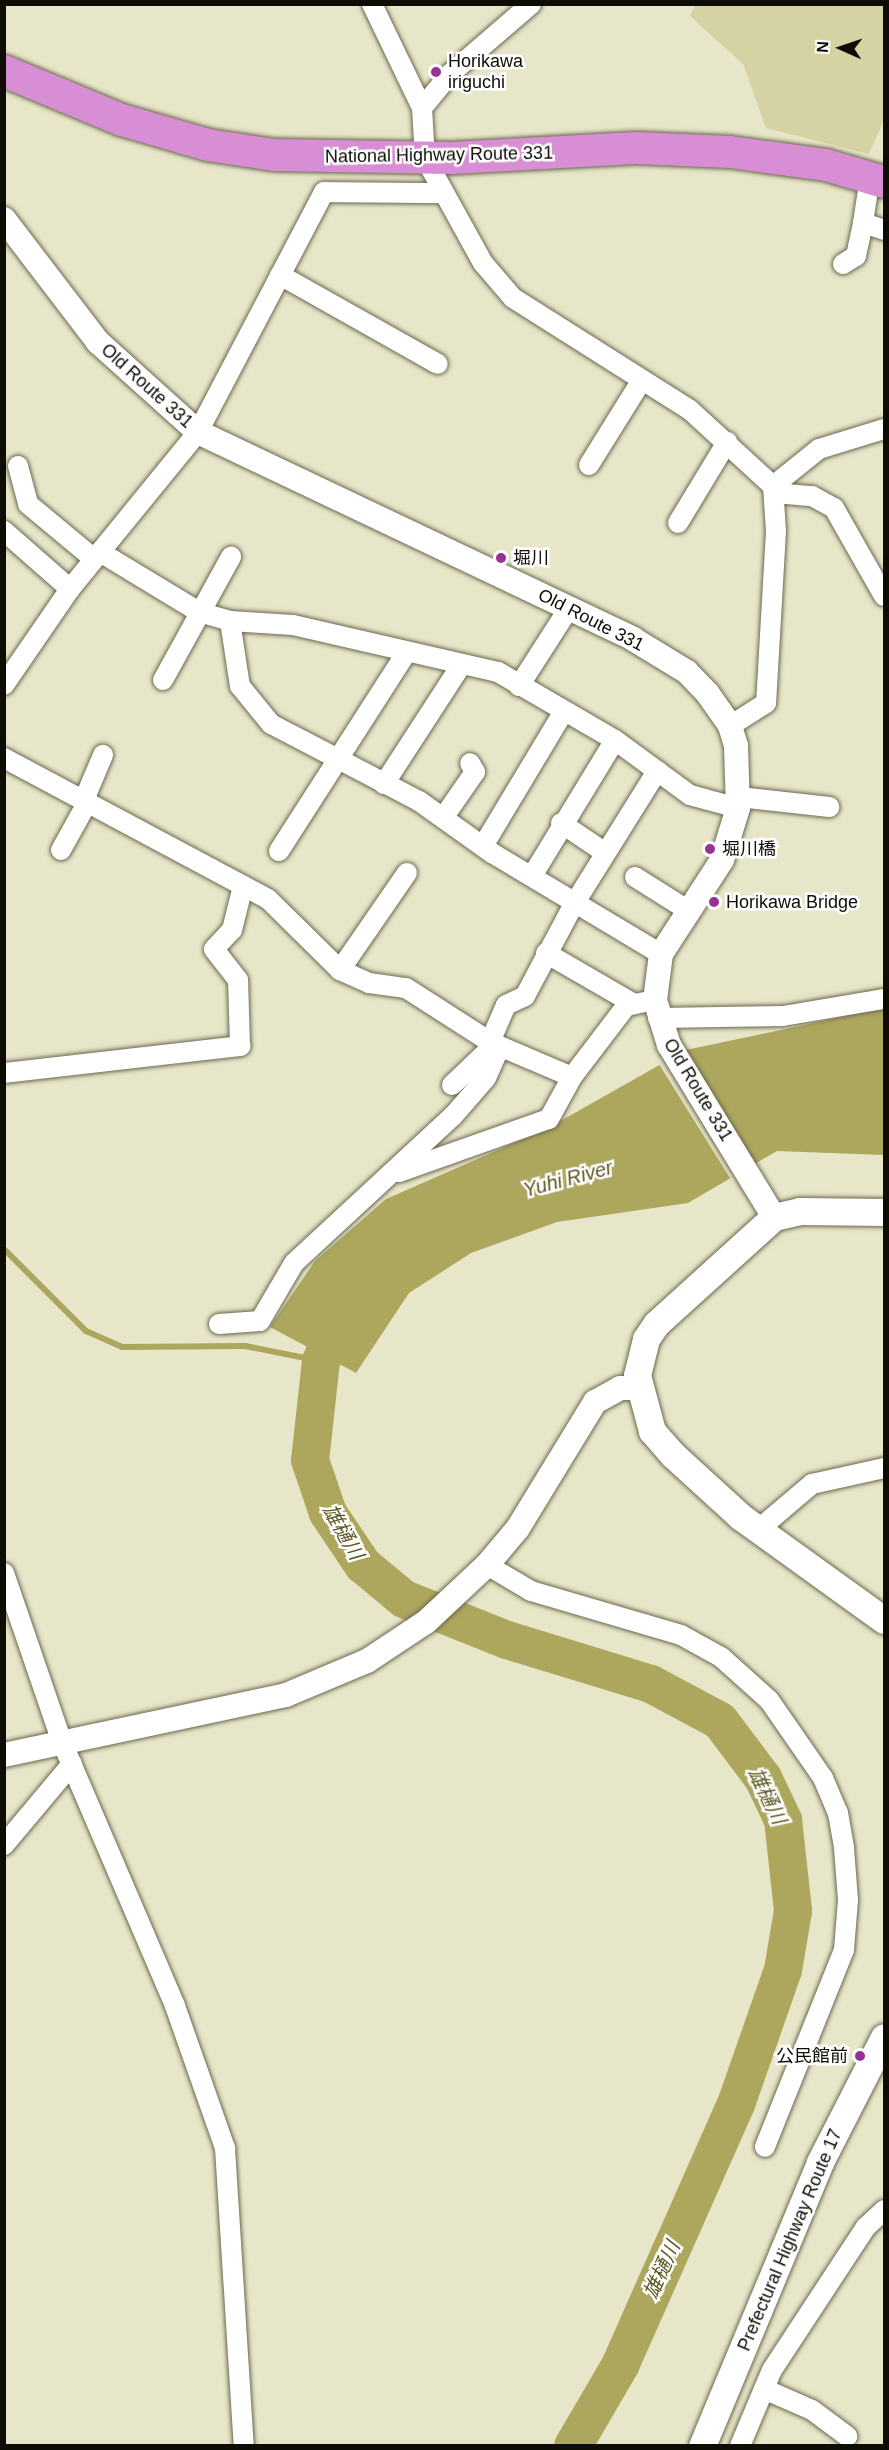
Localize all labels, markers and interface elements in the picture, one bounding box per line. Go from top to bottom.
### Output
north arrow [811,18,871,78]
text: N [814,41,831,53]
place label: Horikawa iriguchi [448,51,523,94]
marker: Horikawa iriguchi [429,65,443,79]
street label: National Highway Route 331 [325,142,553,168]
street label: Old Route 331 [97,339,197,433]
place label: 堀川 [513,547,549,569]
marker: 堀川 [494,551,508,565]
street label: Old Route 331 [534,584,648,656]
place label: 堀川橋 [722,838,776,860]
marker: 堀川橋 [703,842,717,856]
place label: Horikawa Bridge [726,891,858,913]
marker: Horikawa Bridge [707,895,721,909]
street label: Old Route 331 [659,1035,737,1145]
water label: Yuhi River [521,1156,615,1202]
water label: 雄樋川 [318,1500,368,1564]
water label: 雄樋川 [743,1764,791,1828]
place label: 公民館前 [776,2045,848,2067]
marker: 公民館前 [853,2049,867,2063]
street label: Prefectural Highway Route 17 [733,2126,847,2354]
water label: 雄樋川 [639,2238,685,2302]

